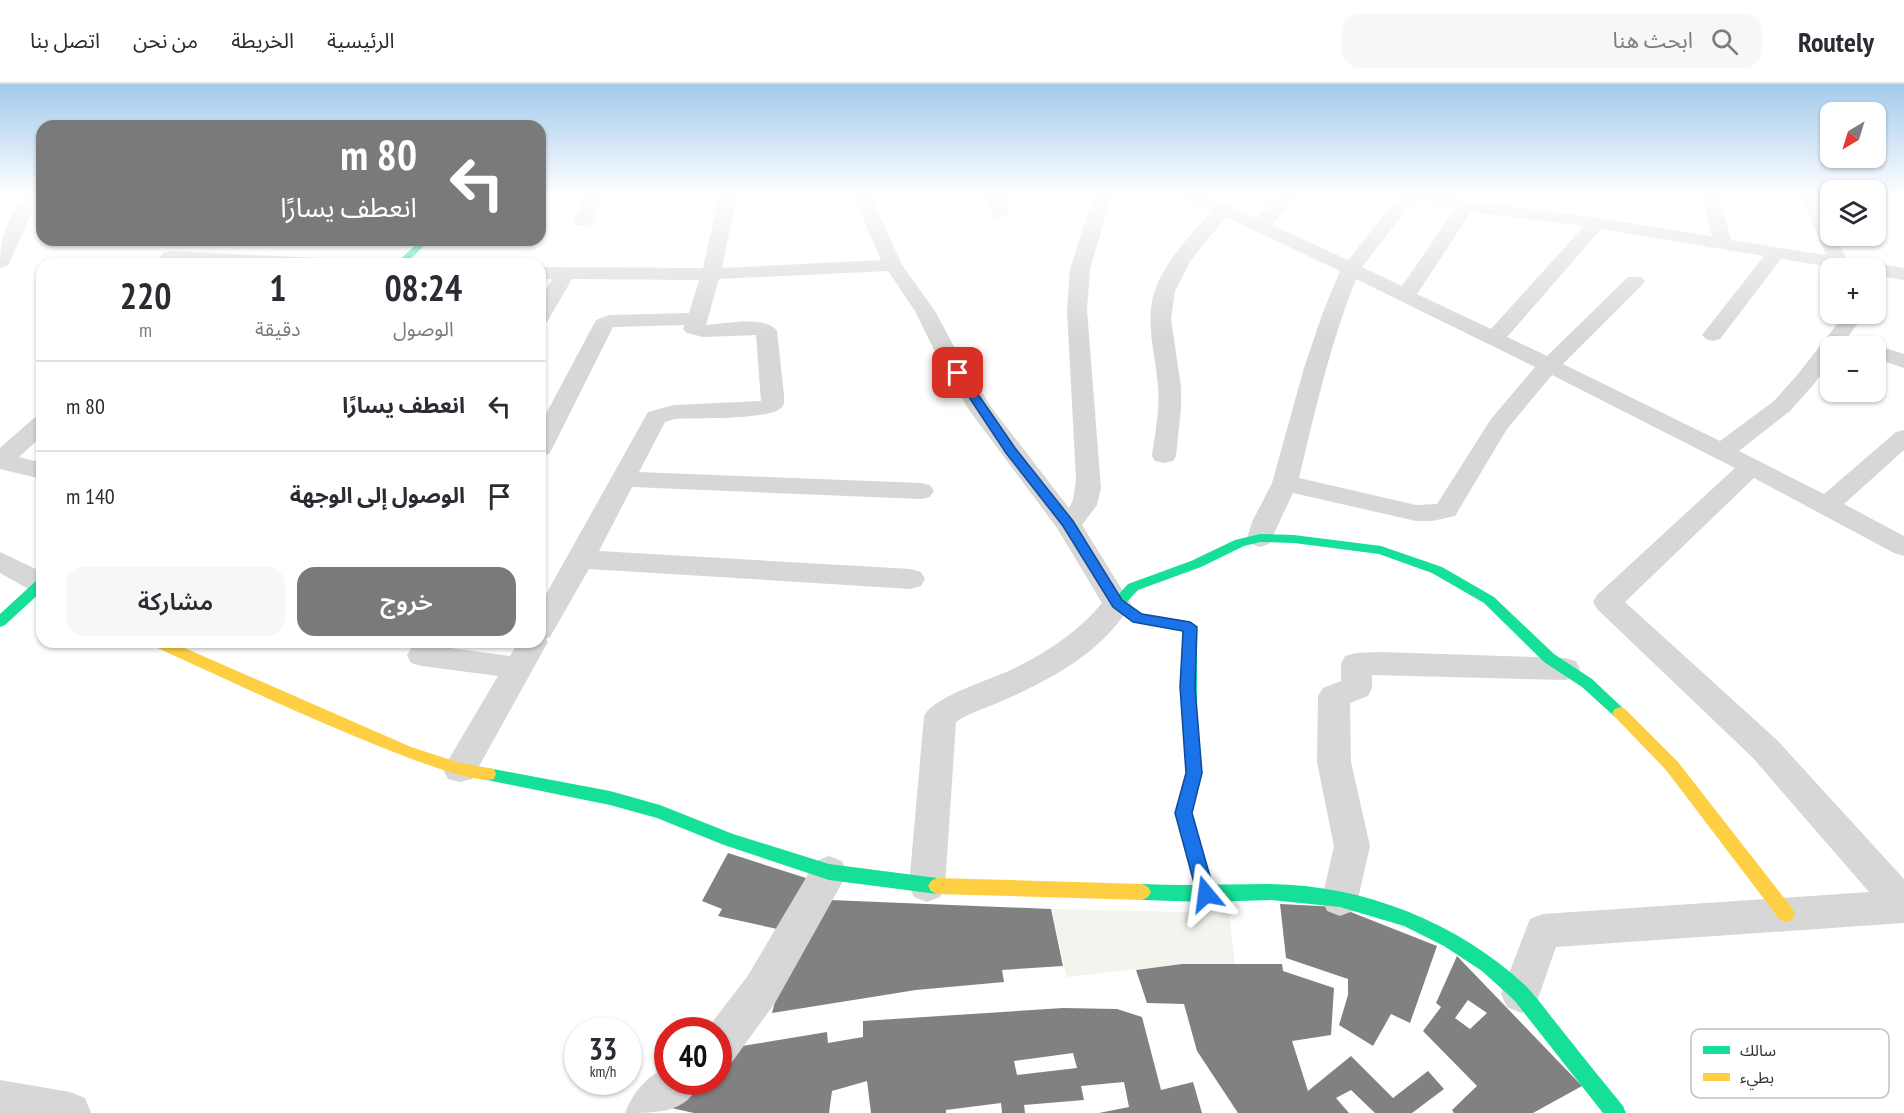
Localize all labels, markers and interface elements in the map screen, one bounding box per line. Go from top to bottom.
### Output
search box [1342,14,1762,68]
text: Routely [1798,23,1874,60]
icon: search [1708,25,1741,58]
text: ابحث هنا [1612,26,1693,54]
text: اتصل بنا [30,27,100,54]
text: من نحن [133,27,198,54]
text: الخريطة [231,27,294,54]
text: الرئيسية [327,27,395,54]
north arrow [1820,102,1886,168]
map controls [1820,102,1886,402]
text: 80 m [340,127,417,182]
icon: left [438,144,516,222]
button: layers [1820,180,1886,246]
text: انعطف يسارًا [280,190,417,224]
button: + [1820,258,1886,324]
text: 1 [269,264,286,311]
text: 08:24 [384,264,462,311]
text: 220 [120,272,171,319]
text: دقيقة [255,316,301,342]
text: الوصول [393,316,454,342]
text: m [139,317,152,343]
button: − [1820,336,1886,402]
pin [932,347,983,398]
icon: arrive [941,356,974,389]
icon: left [483,390,516,423]
text: انعطف يسارًا [342,391,465,419]
text: 80 m [66,392,105,420]
icon: arrive [483,480,516,513]
text: الوصول إلى الوجهة [290,481,465,509]
text: 140 m [66,482,115,510]
button: مشاركة [66,567,285,636]
button: خروج [297,567,516,636]
position arrow [1174,862,1238,926]
speed limit sign: 40 [654,1017,732,1095]
text: 33 [589,1029,617,1068]
legend [1691,1029,1889,1098]
text: سالك [1740,1040,1776,1060]
text: km/h [590,1062,616,1081]
text: بطيء [1740,1067,1774,1090]

